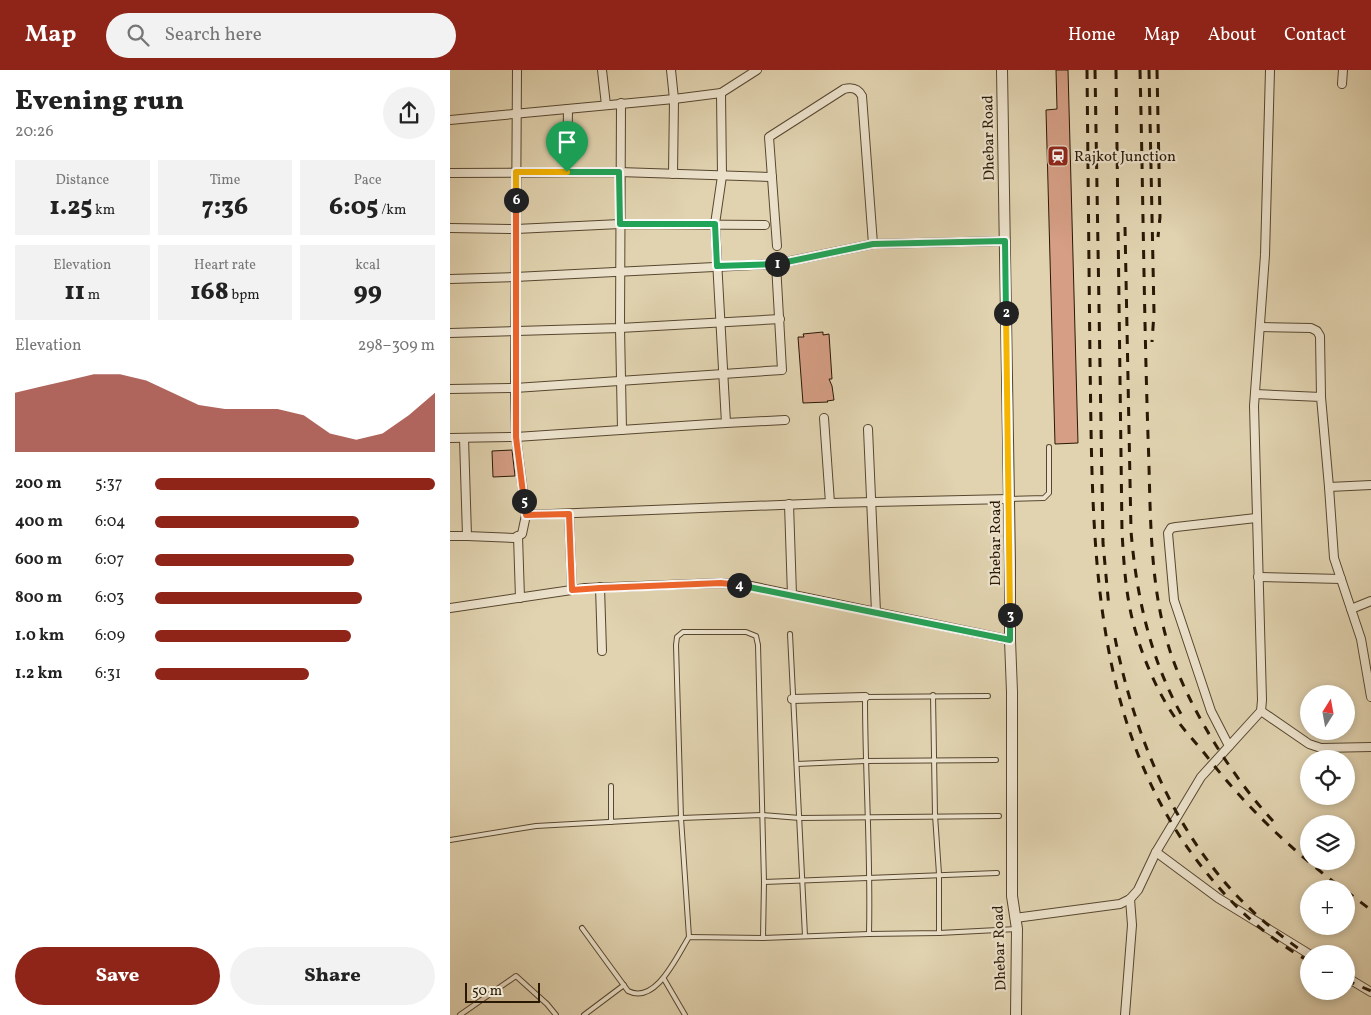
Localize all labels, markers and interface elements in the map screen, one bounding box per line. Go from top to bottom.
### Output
search box [106,13,456,58]
text: Map [25,18,76,52]
icon: search [124,21,152,49]
text: Search here [164,22,262,48]
text: Home [1068,23,1116,48]
text: Map [1144,23,1180,48]
text: About [1208,23,1256,48]
text: Contact [1284,23,1346,48]
text: Evening run [15,82,184,121]
button: share [383,87,435,139]
street label: Dhebar Road [978,95,1001,181]
text: 20:26 [15,121,54,143]
pin [546,121,588,172]
icon: arrive [553,128,581,156]
station icon: Rajkot Junction [1046,144,1070,168]
place label: Rajkot Junction [1074,147,1176,168]
text: Distance [56,171,109,190]
text: Time [210,171,240,190]
text: Pace [354,171,382,190]
pin: 6 [504,188,528,212]
text: 1.25 [50,190,92,225]
text: 7:36 [202,190,248,225]
text: 6:05 [329,190,378,225]
text: 6 [513,191,520,210]
text: km [92,201,115,220]
text: /km [378,201,406,220]
pin: 1 [764,252,790,276]
text: 1 [775,255,780,274]
text: Elevation [53,256,111,275]
text: Heart rate [194,256,256,275]
text: kcal [355,256,380,275]
text: 11 [65,275,85,310]
text: 168 [190,275,229,310]
text: 99 [353,275,382,310]
text: m [85,286,100,305]
text: bpm [229,286,260,305]
pin: 2 [994,300,1018,326]
text: 2 [1003,304,1010,323]
text: Elevation [15,335,82,357]
text: 298–309 m [358,335,435,357]
text: 200 m [15,473,62,495]
text: 5:37 [95,473,122,495]
pin: 5 [512,488,536,514]
text: 5 [521,492,528,511]
street label: Dhebar Road [986,500,1007,586]
text: 400 m [15,511,63,533]
text: 6:04 [95,511,126,533]
text: 600 m [15,549,62,571]
text: 6:07 [95,549,124,571]
pin: 4 [726,572,752,598]
text: 4 [735,576,744,595]
text: 800 m [15,587,62,609]
text: 6:03 [95,587,124,609]
pin: 3 [998,602,1022,628]
text: 3 [1007,606,1014,625]
text: 1.0 km [15,625,64,647]
text: 6:09 [95,625,125,647]
text: 1.2 km [15,663,63,685]
text: 6:31 [95,663,121,685]
north arrow [1300,685,1355,740]
map controls [1300,685,1355,1000]
button: locate [1300,750,1355,805]
button: layers [1300,815,1355,870]
button: + [1300,880,1355,935]
street label: Dhebar Road [989,905,1012,991]
button: − [1300,945,1355,1000]
button: Save [15,947,220,1005]
button: Share [230,947,435,1005]
scale bar [465,980,540,1003]
text: 50 m [472,982,502,1001]

